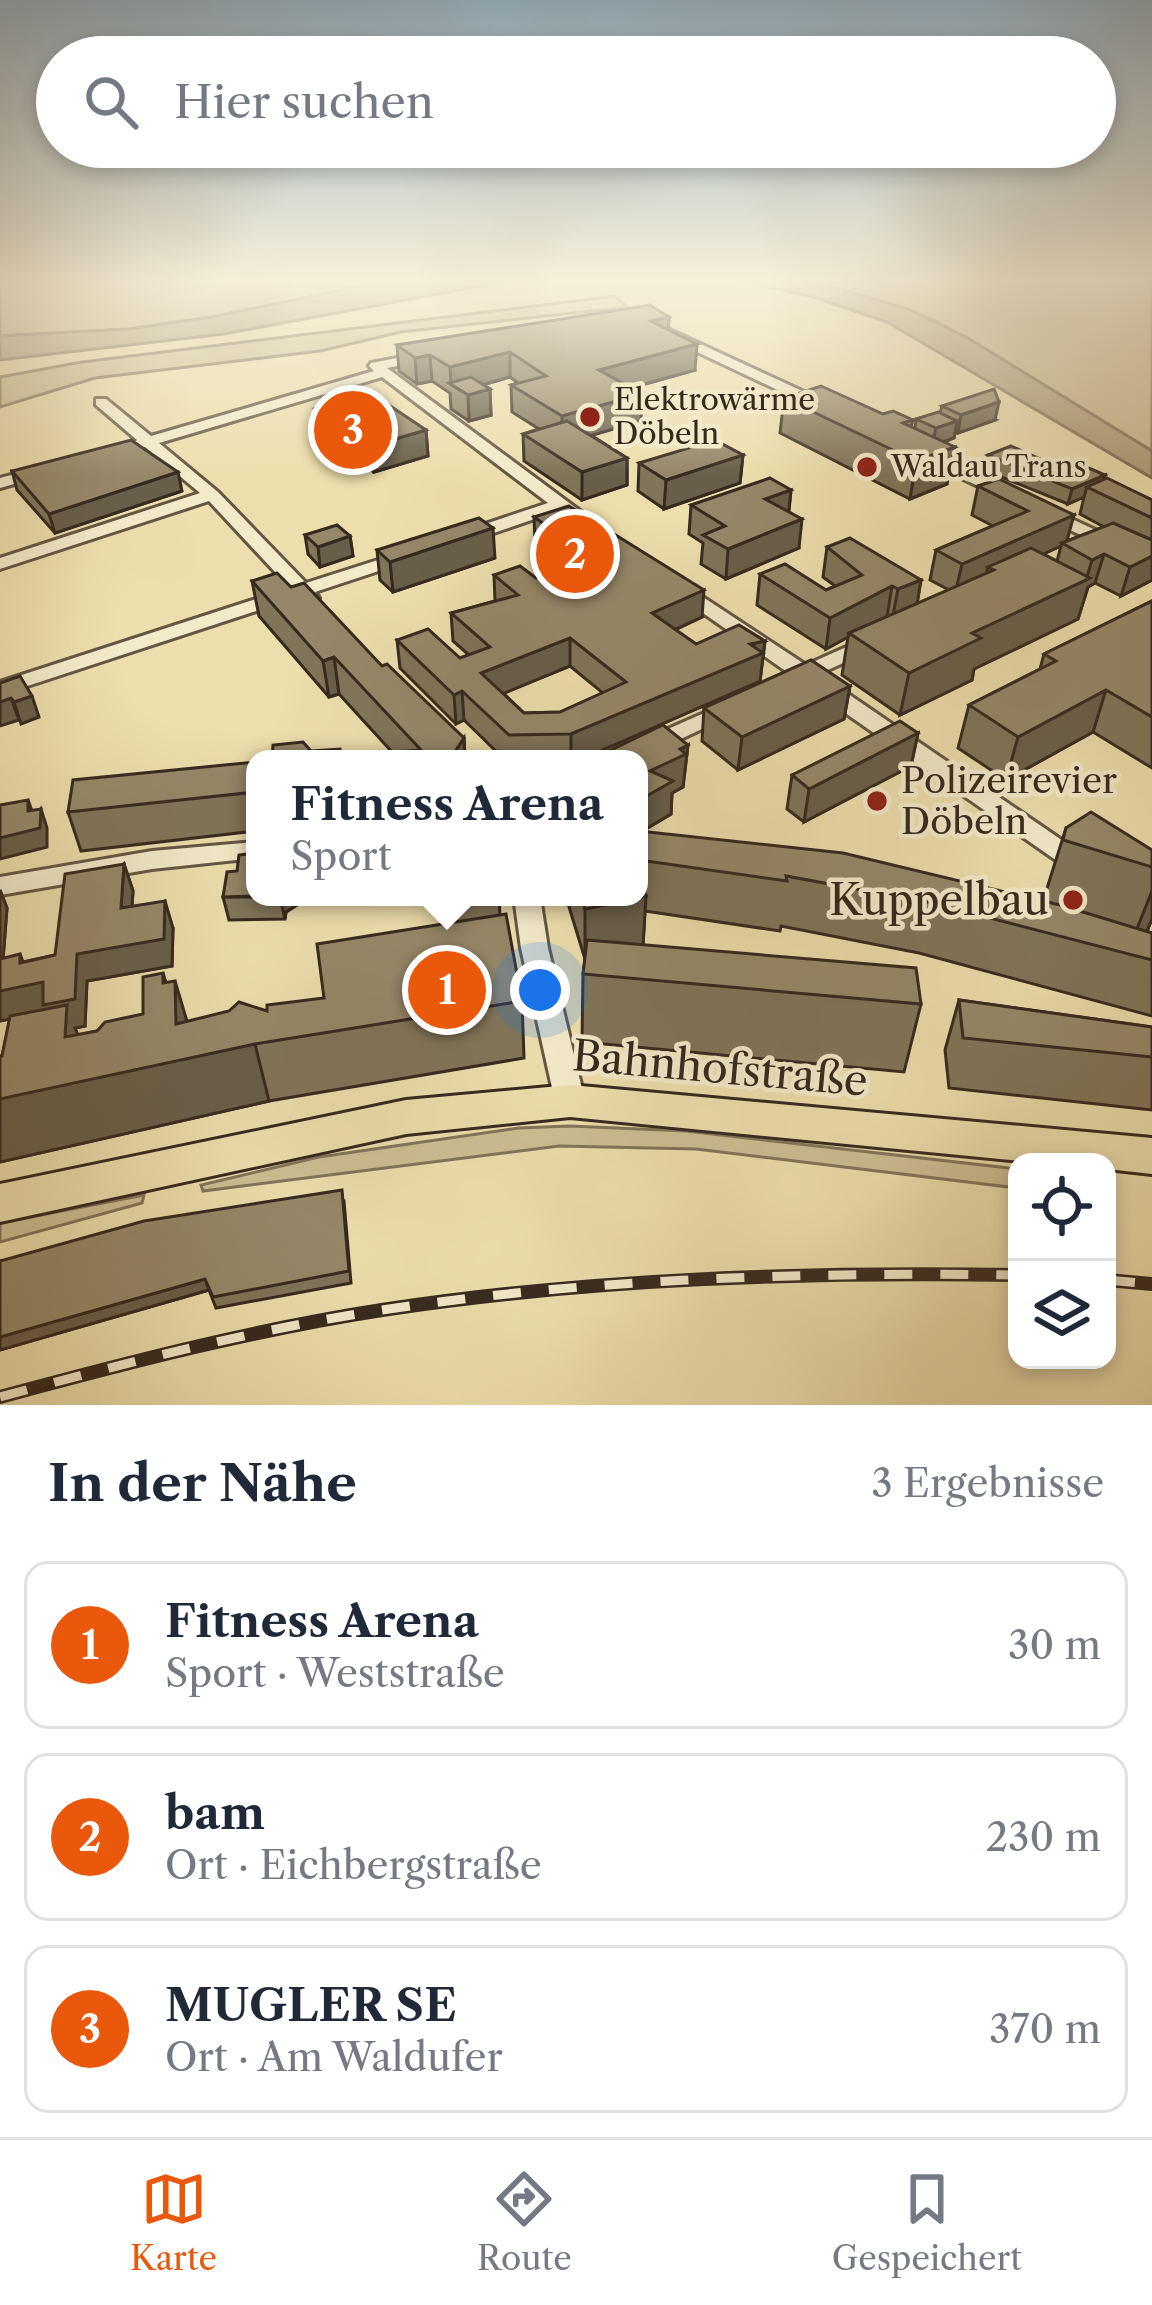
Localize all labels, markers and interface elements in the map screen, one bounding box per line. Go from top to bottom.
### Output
search box [36,36,1116,168]
icon: search [78,69,144,135]
text: Hier suchen [174,74,434,130]
place label: Elektrowärme Döbeln [614,381,815,452]
pin: 3 [314,385,392,475]
marker: Elektrowärme Döbeln [577,404,603,430]
place label: Waldau Trans [890,448,1087,485]
marker: Waldau Trans [854,454,880,480]
pin: 2 [536,509,614,599]
popup [246,750,648,906]
place label: Polizeirevier Döbeln [901,758,1117,843]
text: Fitness Arena [290,776,604,832]
marker: Polizeirevier Döbeln [864,788,890,814]
text: Sport [290,832,392,880]
place label: Kuppelbau [829,874,1049,926]
marker: Kuppelbau [1060,887,1086,913]
pin: 1 [408,945,486,1035]
your location [510,960,570,1020]
street label: Bahnhofstraße [570,1029,870,1107]
map controls [1008,1153,1116,1369]
button: locate [1008,1153,1116,1261]
button: layers [1008,1261,1116,1369]
text: In der Nähe [48,1452,357,1514]
text: 3 Ergebnisse [871,1459,1104,1507]
text: Fitness Arena [165,1593,479,1649]
text: 1 [81,1621,99,1669]
text: 30 m [1008,1621,1101,1669]
text: Sport · Weststraße [165,1649,505,1697]
text: bam [165,1785,265,1841]
text: 2 [78,1813,102,1861]
text: 230 m [986,1813,1101,1861]
text: Ort · Eichbergstraße [165,1841,542,1889]
text: MUGLER SE [165,1977,457,2033]
text: 3 [79,2005,101,2053]
text: 370 m [989,2005,1101,2053]
text: Ort · Am Waldufer [165,2033,503,2081]
tab: Karte [130,2166,217,2279]
tab: Route [477,2166,572,2279]
tab: Gespeichert [832,2166,1022,2279]

